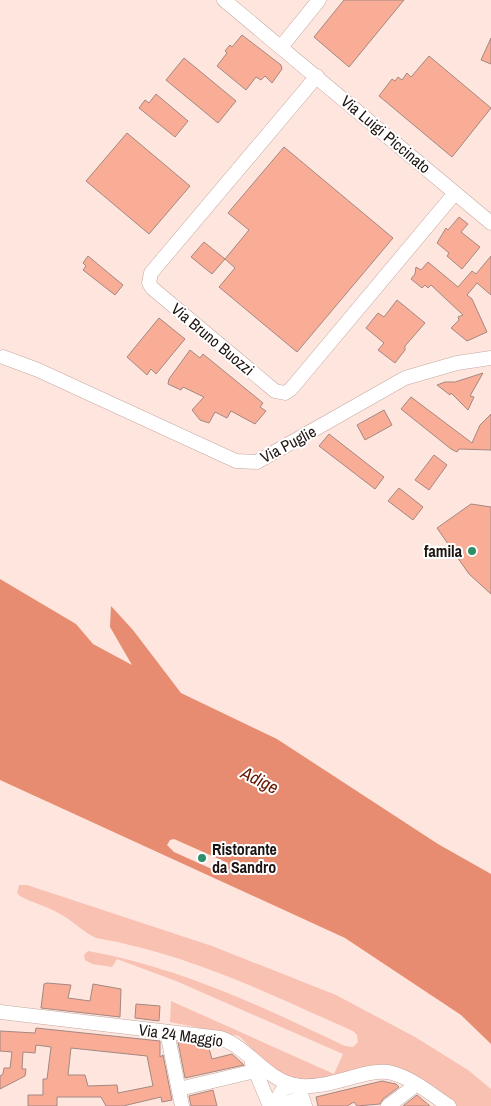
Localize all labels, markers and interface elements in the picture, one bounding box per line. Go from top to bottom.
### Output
street label: Via Luigi Piccinato [337,90,435,178]
street label: Via Bruno Buozzi [167,298,259,380]
street label: Via Puglie [256,420,320,468]
place label: famila [424,540,463,562]
marker: famila [466,545,478,557]
water label: Adige [236,760,283,800]
place label: Ristorante da Sandro [212,838,277,878]
marker: Ristorante da Sandro [196,852,208,864]
street label: Via 24 Maggio [137,1018,225,1052]

